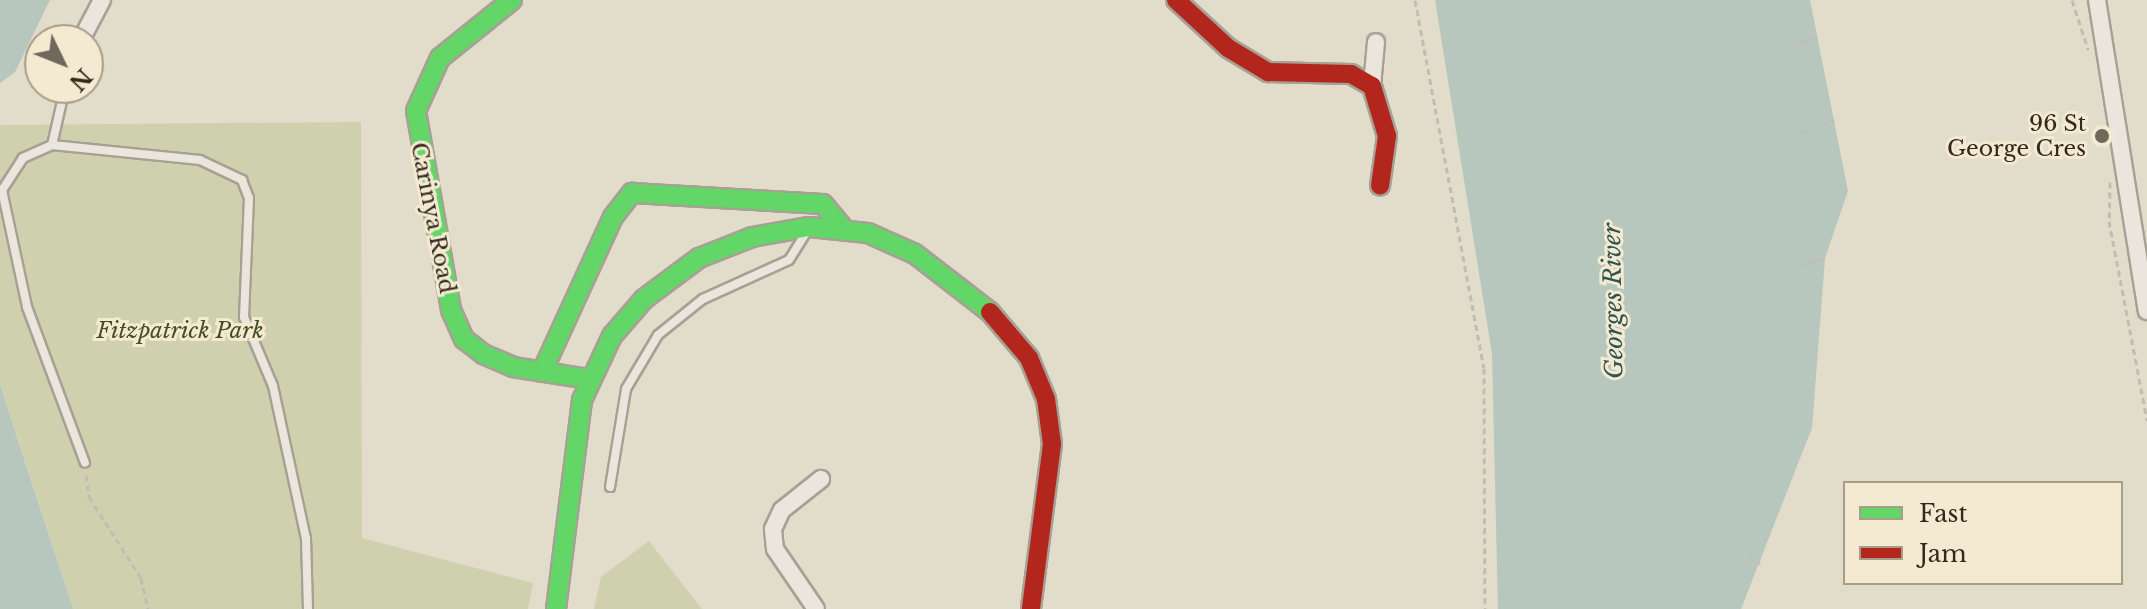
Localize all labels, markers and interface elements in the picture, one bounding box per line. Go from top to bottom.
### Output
north arrow [24,24,104,104]
text: N [64,63,97,96]
place label: 96 St George Cres [1947,110,2086,162]
marker: 96 St George Cres [2093,127,2111,145]
street label: Carinya Road [405,140,461,296]
water label: Georges River [1597,223,1629,379]
park label: Fitzpatrick Park [96,318,264,344]
legend [1843,481,2123,585]
text: Fast [1919,499,1967,528]
text: Jam [1919,539,1967,568]

